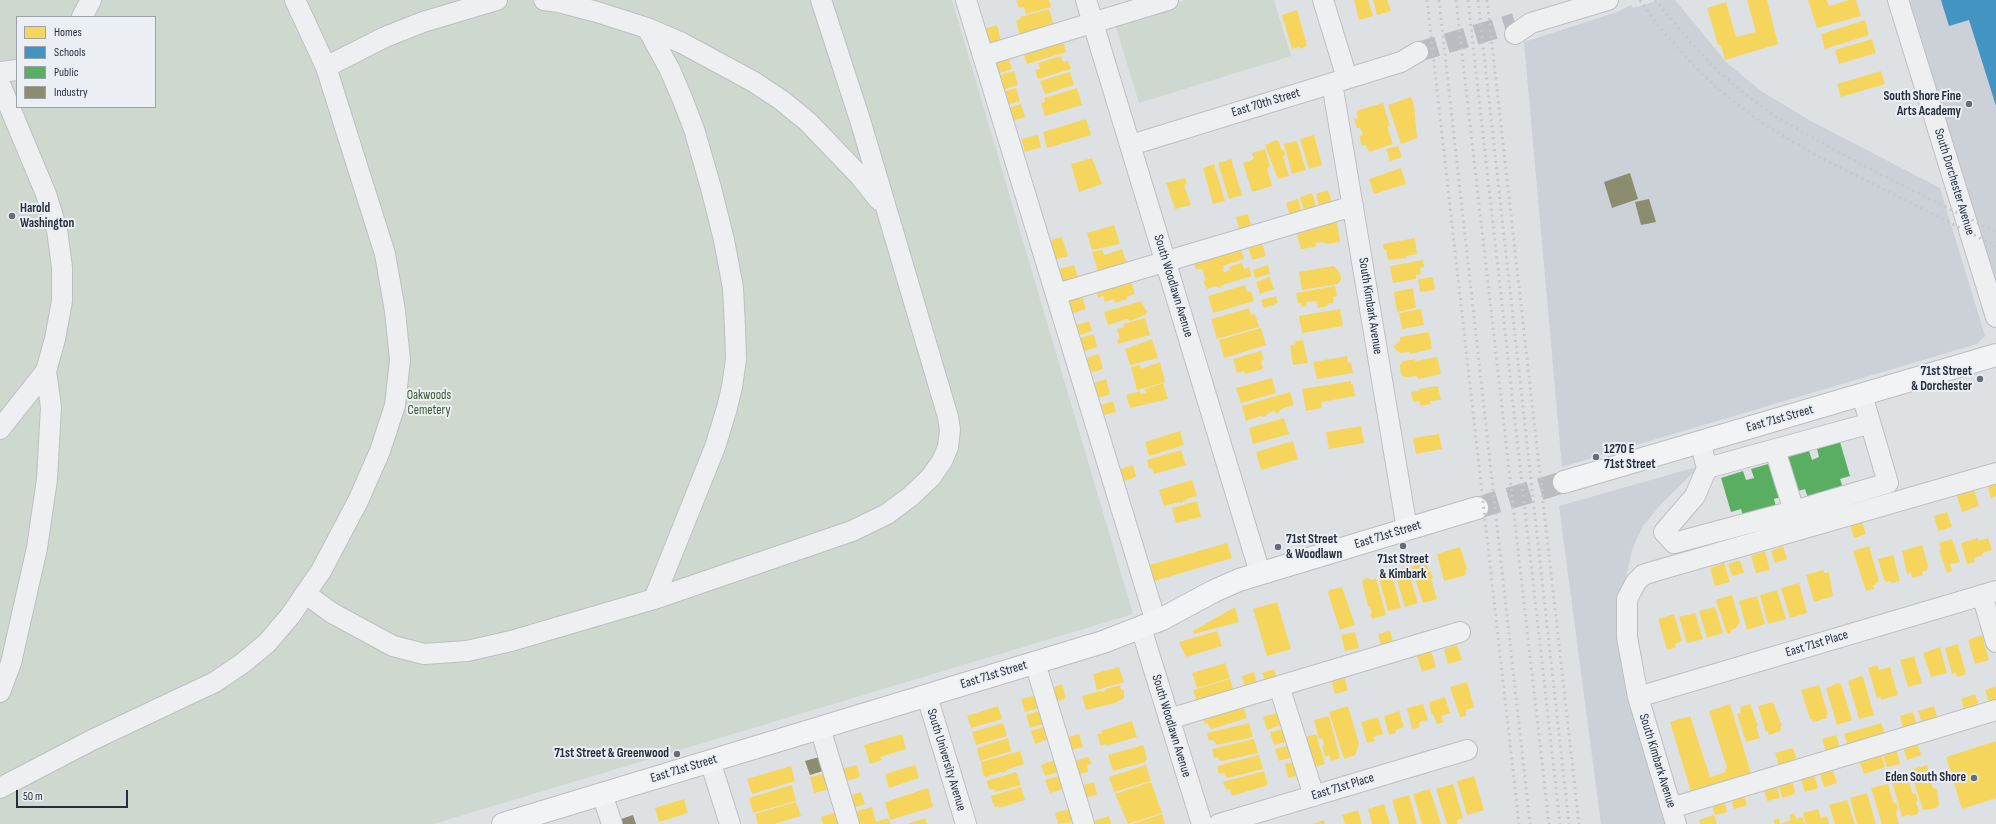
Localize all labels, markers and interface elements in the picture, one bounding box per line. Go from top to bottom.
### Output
legend [16,16,156,108]
text: Homes [54,25,82,40]
text: Schools [54,45,86,60]
text: Public [54,65,79,80]
text: Industry [54,85,88,100]
street label: East 70th Street [1230,85,1302,121]
place label: South Shore Fine Arts Academy [1883,89,1961,120]
marker: South Shore Fine Arts Academy [1964,99,1974,109]
street label: South Dorchester Avenue [1930,127,1978,237]
place label: Harold Washington [20,201,74,232]
marker: Harold Washington [7,211,17,221]
street label: South Woodlawn Avenue [1150,233,1196,339]
street label: South Kimbark Avenue [1355,257,1385,355]
place label: 71st Street & Dorchester [1911,364,1972,395]
marker: 71st Street & Dorchester [1975,374,1985,384]
park label: Oakwoods Cemetery [407,388,451,419]
street label: East 71st Street [1745,402,1815,436]
place label: 1270 E 71st Street [1604,442,1656,473]
marker: 1270 E 71st Street [1591,452,1601,462]
street label: East 71st Street [1353,517,1423,553]
place label: 71st Street & Woodlawn [1286,532,1342,563]
marker: 71st Street & Kimbark [1398,541,1408,551]
marker: 71st Street & Woodlawn [1273,542,1283,552]
place label: 71st Street & Kimbark [1377,552,1429,583]
street label: East 71st Place [1784,627,1850,661]
street label: East 71st Street [959,657,1029,693]
street label: South Woodlawn Avenue [1148,673,1194,779]
street label: South University Avenue [923,707,969,813]
street label: South Kimbark Avenue [1635,712,1679,810]
place label: 71st Street & Greenwood [554,746,669,762]
marker: 71st Street & Greenwood [672,749,682,759]
street label: East 71st Street [649,751,719,787]
street label: East 71st Place [1310,770,1376,804]
place label: Eden South Shore [1885,770,1966,786]
marker: Eden South Shore [1969,773,1979,783]
scale bar [18,782,130,808]
text: 50 m [23,789,43,804]

